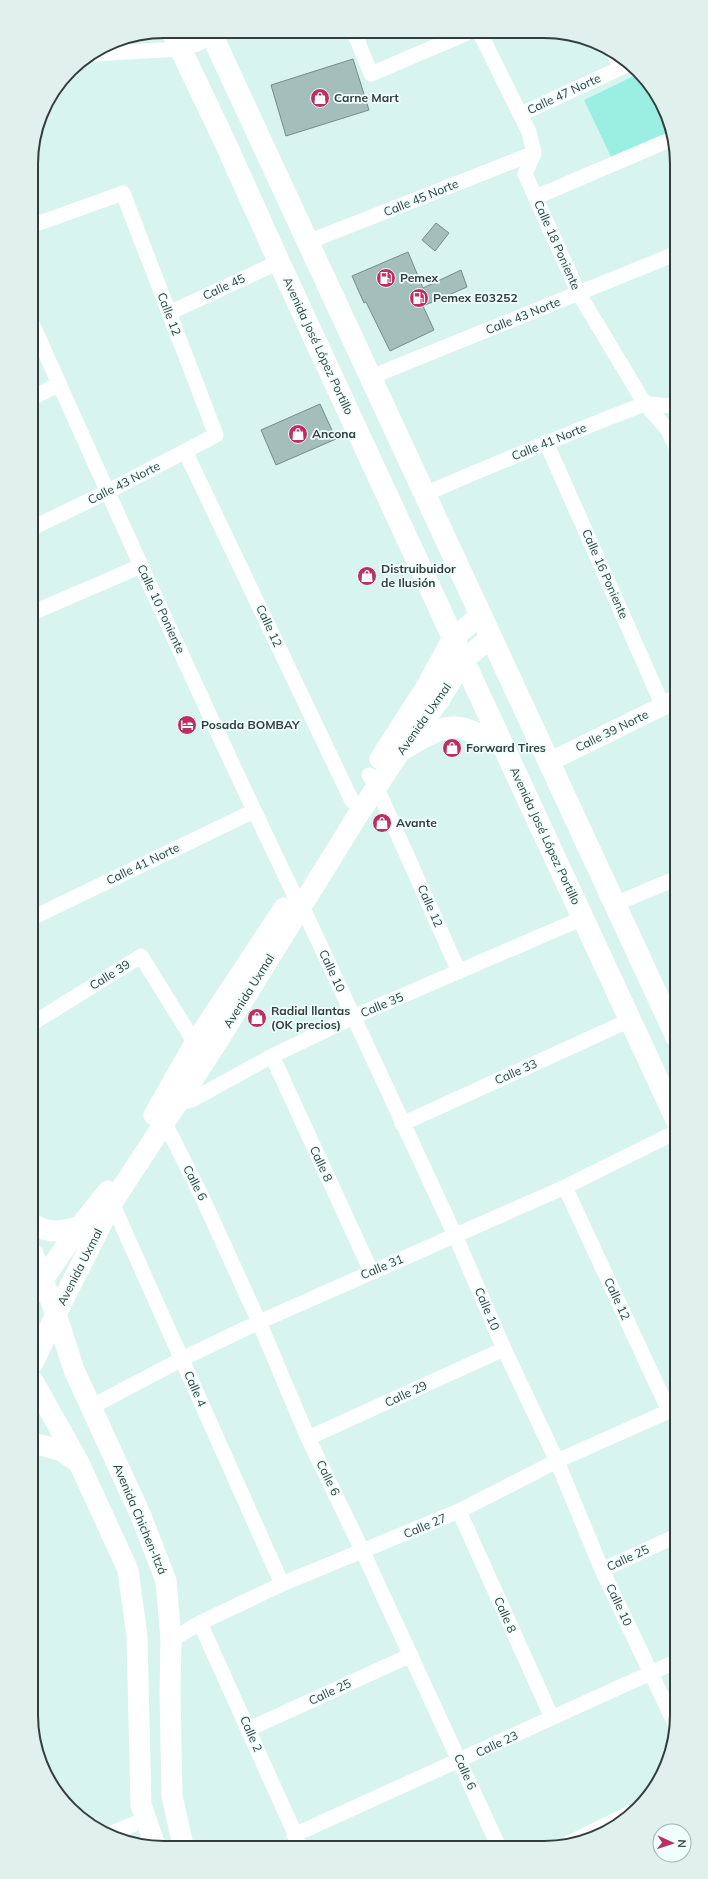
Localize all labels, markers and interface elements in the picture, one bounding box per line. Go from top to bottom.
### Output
street label: Calle 47 Norte [525,70,603,117]
shop icon: Carne Mart [309,87,331,109]
place label: Carne Mart [334,90,399,105]
street label: Calle 45 Norte [381,176,460,219]
street label: Calle 18 Poniente [531,198,584,292]
fuel station icon: Pemex [375,267,397,289]
street label: Calle 45 [200,270,247,303]
place label: Pemex [400,270,439,285]
street label: Avenida José López Portillo [280,275,357,417]
fuel station icon: Pemex E03252 [408,287,430,309]
street label: Calle 12 [154,290,185,338]
place label: Pemex E03252 [433,290,518,305]
street label: Calle 43 Norte [483,294,562,337]
street label: Calle 41 Norte [509,420,588,463]
shop icon: Ancona [287,423,309,445]
place label: Ancona [312,426,356,441]
street label: Calle 43 Norte [85,458,162,507]
street label: Calle 16 Poniente [579,527,632,621]
place label: Distruibuidor de Ilusión [381,561,456,590]
street label: Calle 10 Poniente [134,562,189,656]
shop icon: Distruibuidor de Ilusión [356,565,378,587]
street label: Calle 12 [253,602,286,649]
street label: Avenida Uxmal [393,680,454,758]
street label: Calle 39 Norte [573,706,651,755]
hotel icon: Posada BOMBAY [176,714,198,736]
place label: Posada BOMBAY [201,717,300,732]
shop icon: Forward Tires [441,737,463,759]
place label: Forward Tires [466,740,546,755]
street label: Avenida José López Portillo [507,765,584,907]
shop icon: Avante [371,812,393,834]
place label: Avante [396,815,437,830]
street label: Calle 41 Norte [104,839,182,888]
street label: Calle 12 [414,882,446,929]
street label: Calle 10 [316,947,349,994]
street label: Avenida Uxmal [220,951,277,1031]
street label: Calle 39 [87,956,133,993]
street label: Calle 35 [358,989,405,1020]
place label: Radial llantas (OK precios) [271,1003,350,1032]
shop icon: Radial llantas (OK precios) [246,1007,268,1029]
street label: Calle 33 [492,1056,539,1088]
street label: Calle 8 [307,1143,336,1184]
street label: Calle 6 [180,1163,211,1203]
street label: Avenida Uxmal [54,1226,105,1308]
street label: Calle 31 [358,1251,405,1282]
street label: Calle 12 [601,1275,634,1322]
street label: Calle 10 [472,1285,503,1332]
street label: Calle 4 [181,1368,210,1409]
street label: Calle 29 [382,1377,429,1410]
street label: Calle 6 [313,1458,343,1498]
street label: Avenida Chichen-Itzá [110,1461,171,1577]
street label: Calle 27 [401,1510,448,1541]
street label: Calle 25 [604,1541,651,1574]
street label: Calle 10 [603,1581,636,1628]
street label: Calle 8 [491,1594,520,1635]
street label: Calle 25 [306,1675,353,1708]
street label: Calle 2 [237,1713,266,1754]
street label: Calle 23 [473,1727,520,1760]
street label: Calle 6 [451,1751,480,1792]
north arrow [652,1823,692,1863]
text: N [675,1839,689,1848]

